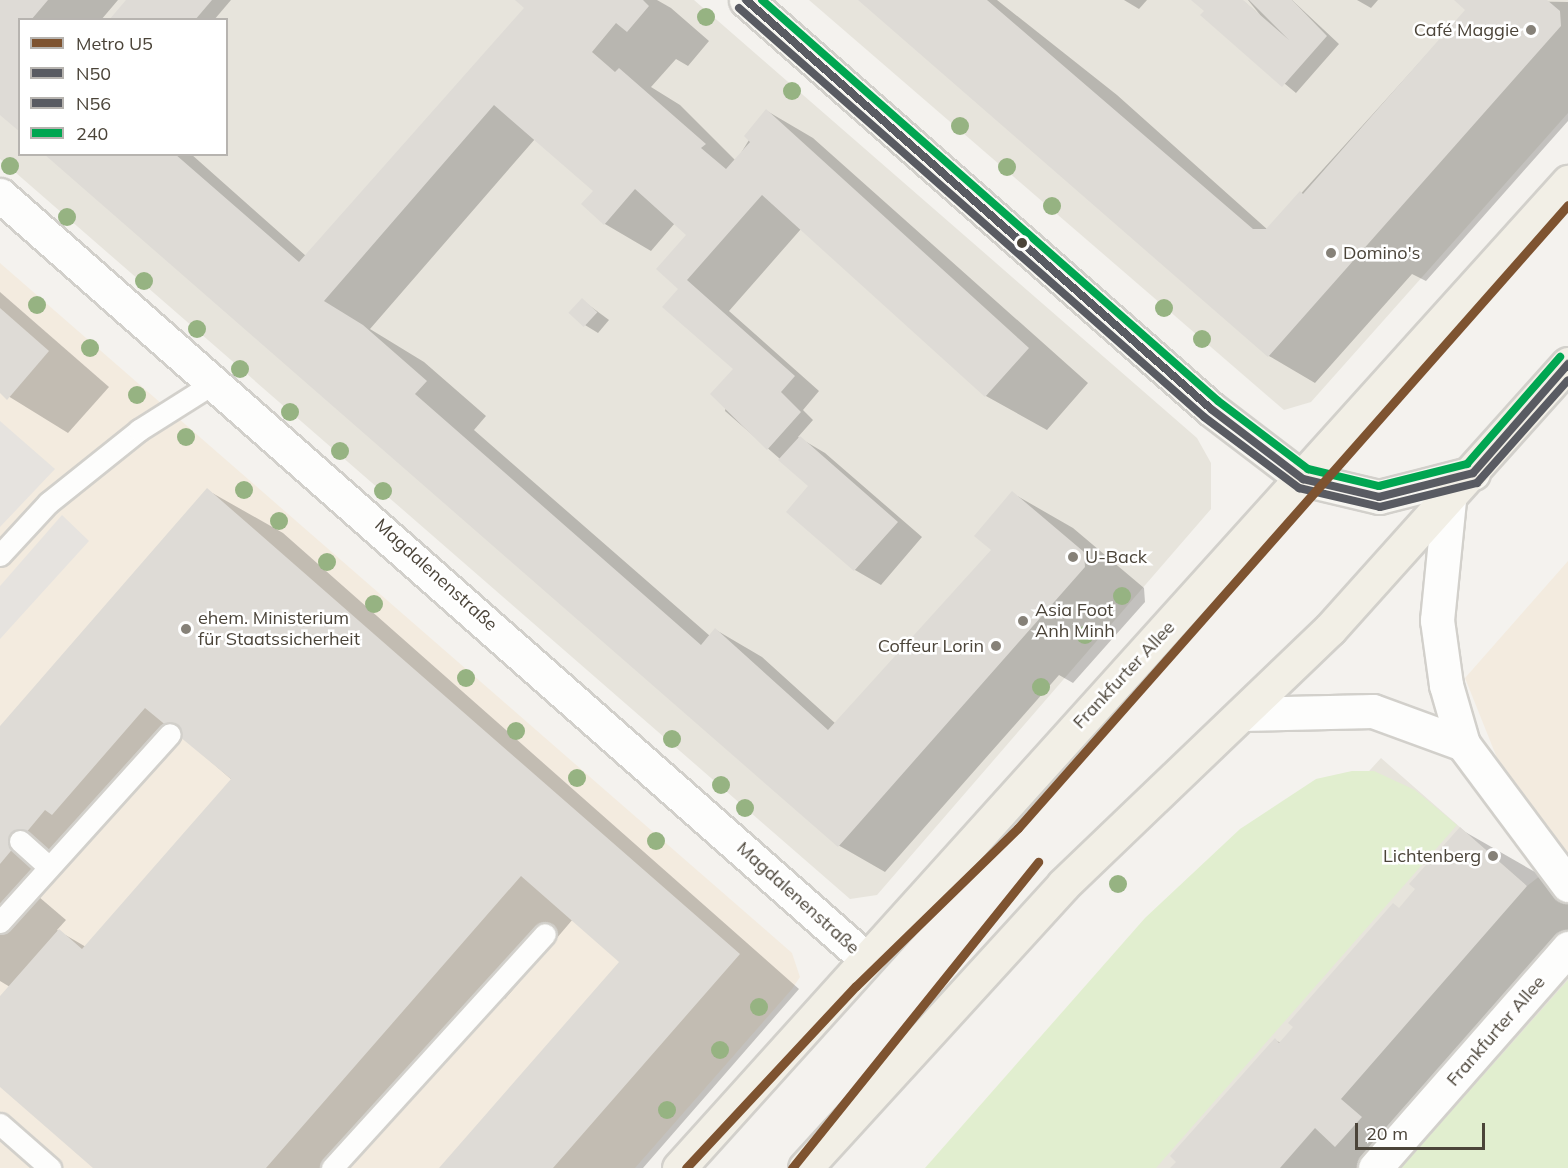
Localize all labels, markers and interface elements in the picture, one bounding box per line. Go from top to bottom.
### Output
legend [18,18,228,156]
place label: Café Maggie [1414,19,1519,41]
marker: Café Maggie [1524,23,1538,37]
text: Metro U5 [76,32,153,55]
text: N50 [76,62,111,85]
text: N56 [76,92,111,115]
text: 240 [76,122,108,145]
unlabelled marker [1016,237,1028,249]
place label: Domino's [1343,242,1421,264]
marker: Domino's [1324,246,1338,260]
street label: Magdalenenstraße [370,514,502,636]
place label: U-Back [1085,546,1147,568]
marker: U-Back [1066,550,1080,564]
place label: Asia Foot Anh Minh [1035,600,1115,642]
place label: ehem. Ministerium für Staatssicherheit [198,608,360,650]
marker: Asia Foot Anh Minh [1016,614,1030,628]
street label: Frankfurter Allee [1069,617,1179,733]
marker: ehem. Ministerium für Staatssicherheit [179,622,193,636]
place label: Coffeur Lorin [878,635,984,657]
marker: Coffeur Lorin [989,639,1003,653]
street label: Magdalenenstraße [732,837,864,959]
place label: Lichtenberg [1383,845,1481,867]
marker: Lichtenberg [1486,849,1500,863]
street label: Frankfurter Allee [1442,971,1550,1091]
scale bar [1358,1111,1488,1149]
text: 20 m [1366,1122,1408,1145]

